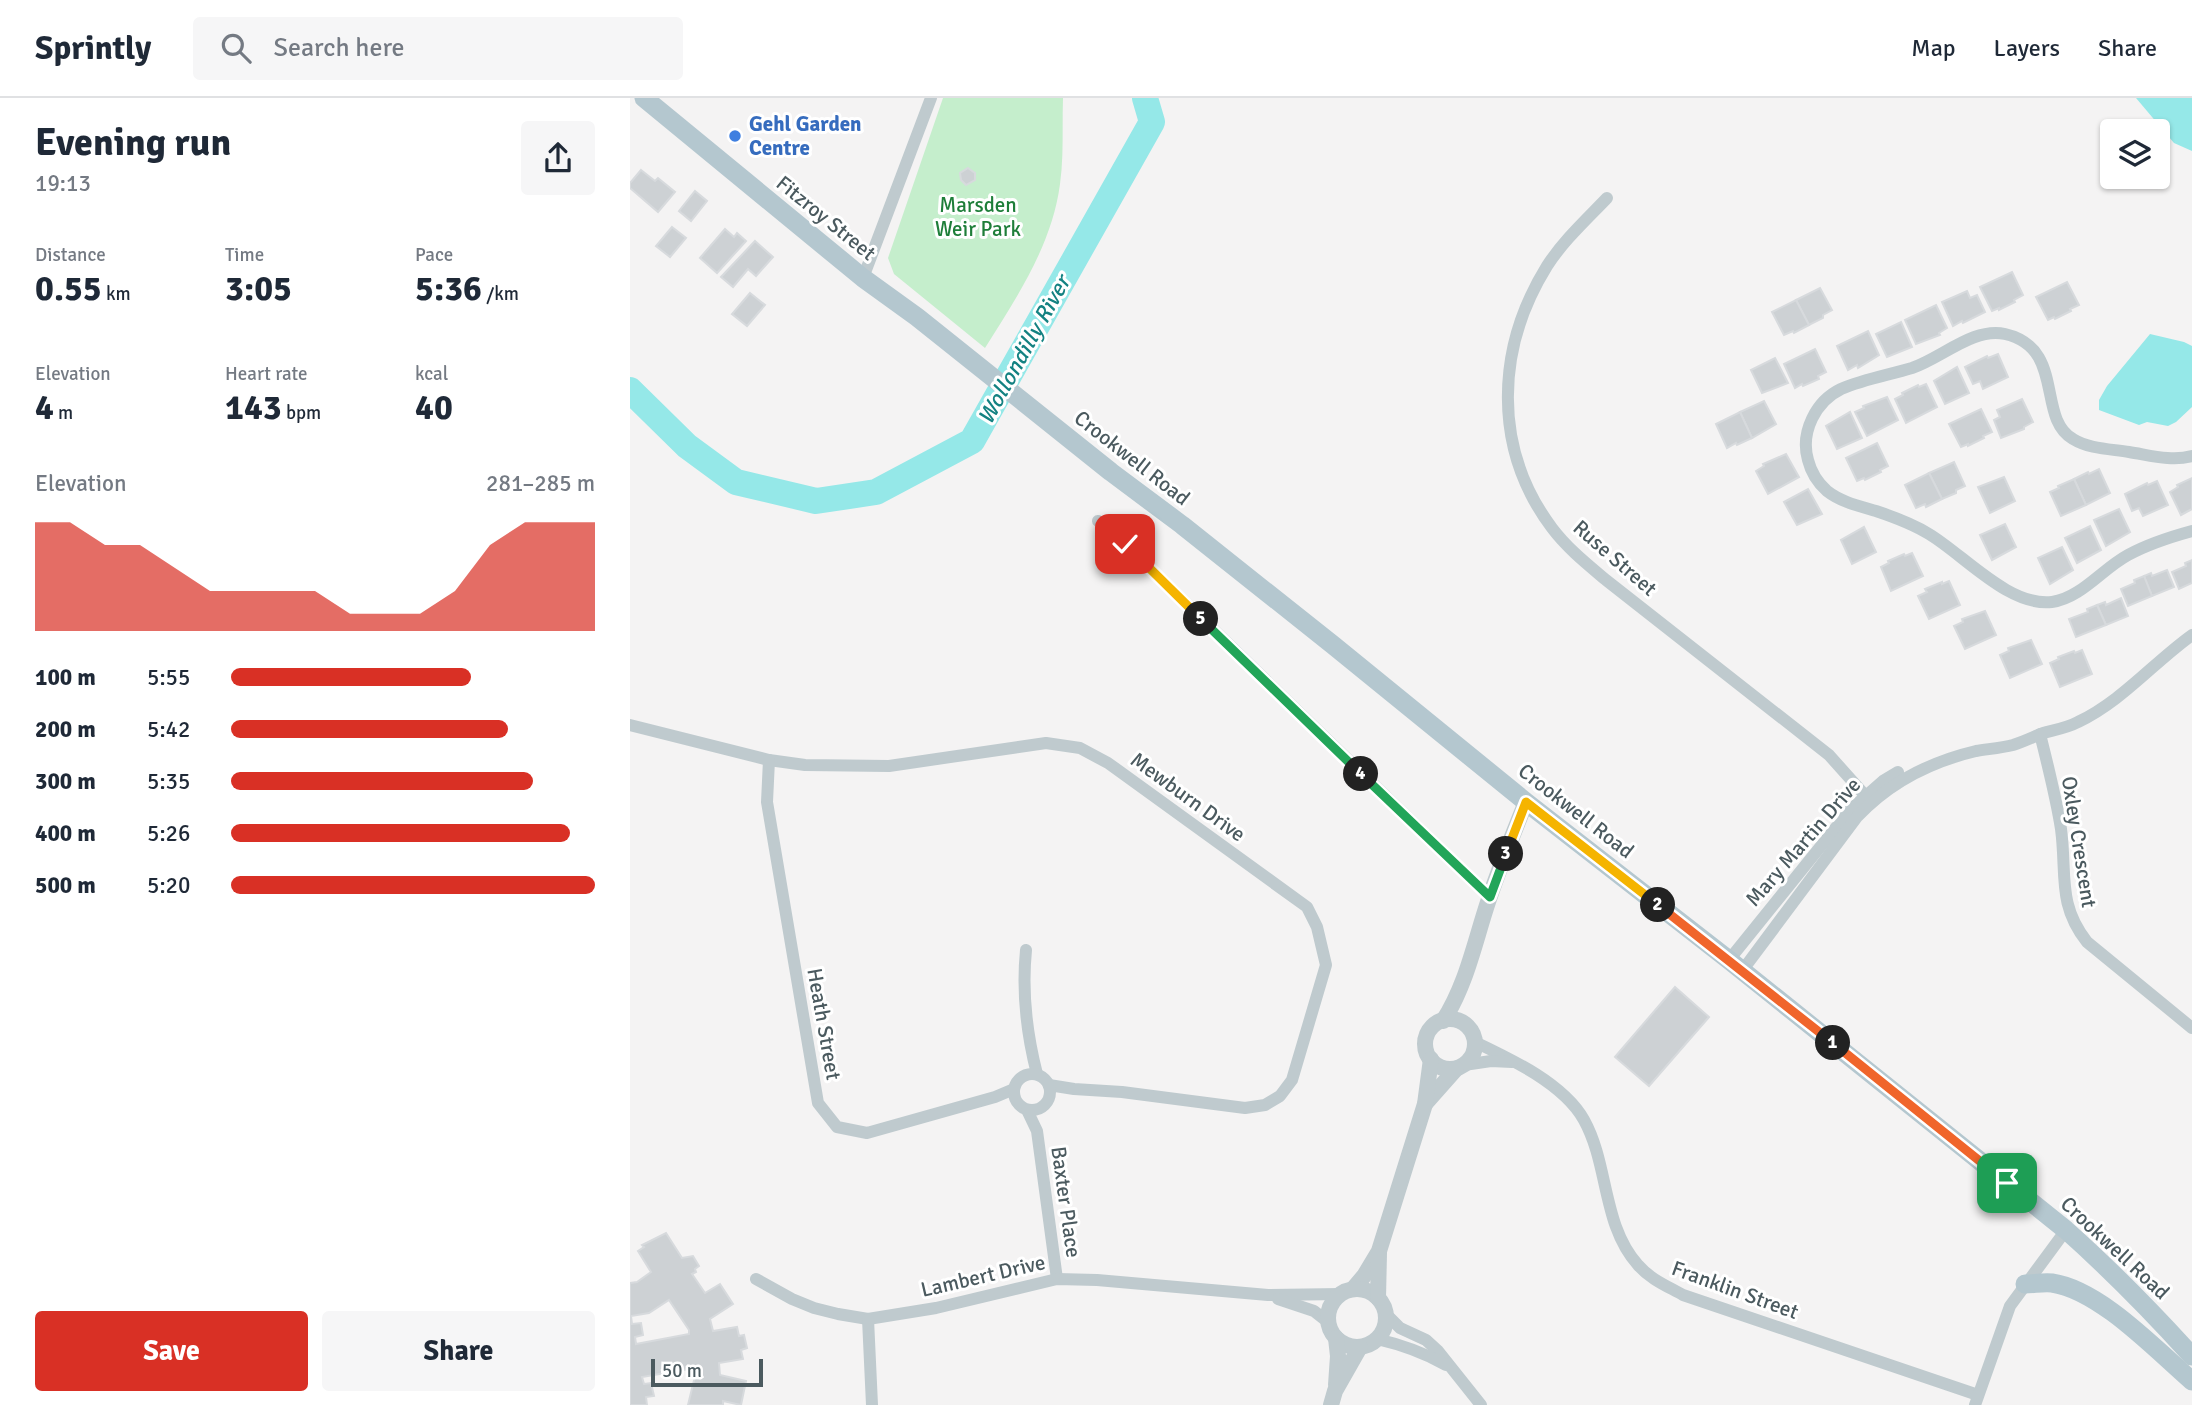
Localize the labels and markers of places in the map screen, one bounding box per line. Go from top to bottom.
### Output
place label: Gehl Garden Centre [749,111,862,161]
marker: Gehl Garden Centre [727,128,743,144]
pin [1095,514,1155,574]
pin: 5 [1184,602,1218,636]
pin: 4 [1344,756,1378,792]
pin: 3 [1488,836,1524,872]
pin: 2 [1640,888,1676,922]
pin: 1 [1816,1026,1850,1060]
pin [1977,1153,2037,1213]

